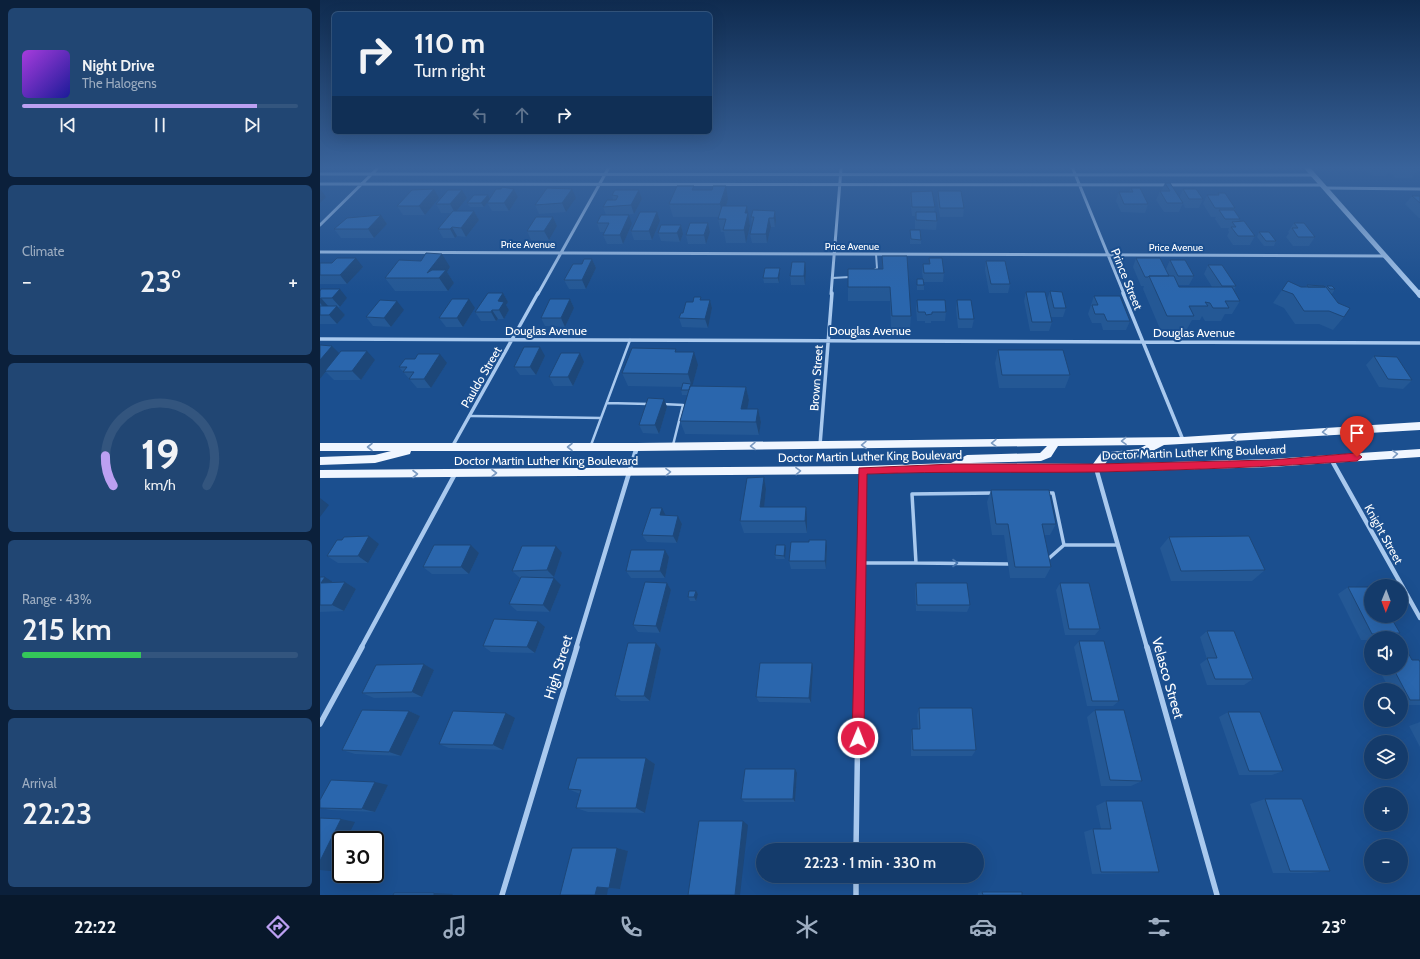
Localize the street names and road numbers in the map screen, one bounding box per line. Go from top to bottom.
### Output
street label: Price Avenue [501,238,555,251]
street label: Price Avenue [825,240,879,253]
street label: Price Avenue [1149,241,1203,254]
street label: Prince Street [1108,246,1146,312]
street label: Douglas Avenue [505,323,587,338]
street label: Douglas Avenue [829,323,911,338]
street label: Douglas Avenue [1153,325,1235,340]
street label: Pauldo Street [457,344,505,410]
street label: Brown Street [806,344,826,412]
street label: Doctor Martin Luther King Boulevard [1102,441,1286,463]
street label: Doctor Martin Luther King Boulevard [778,447,962,465]
street label: Doctor Martin Luther King Boulevard [454,453,638,468]
street label: Knight Street [1361,501,1407,567]
street label: High Street [540,632,576,701]
street label: Velasco Street [1148,635,1188,721]

